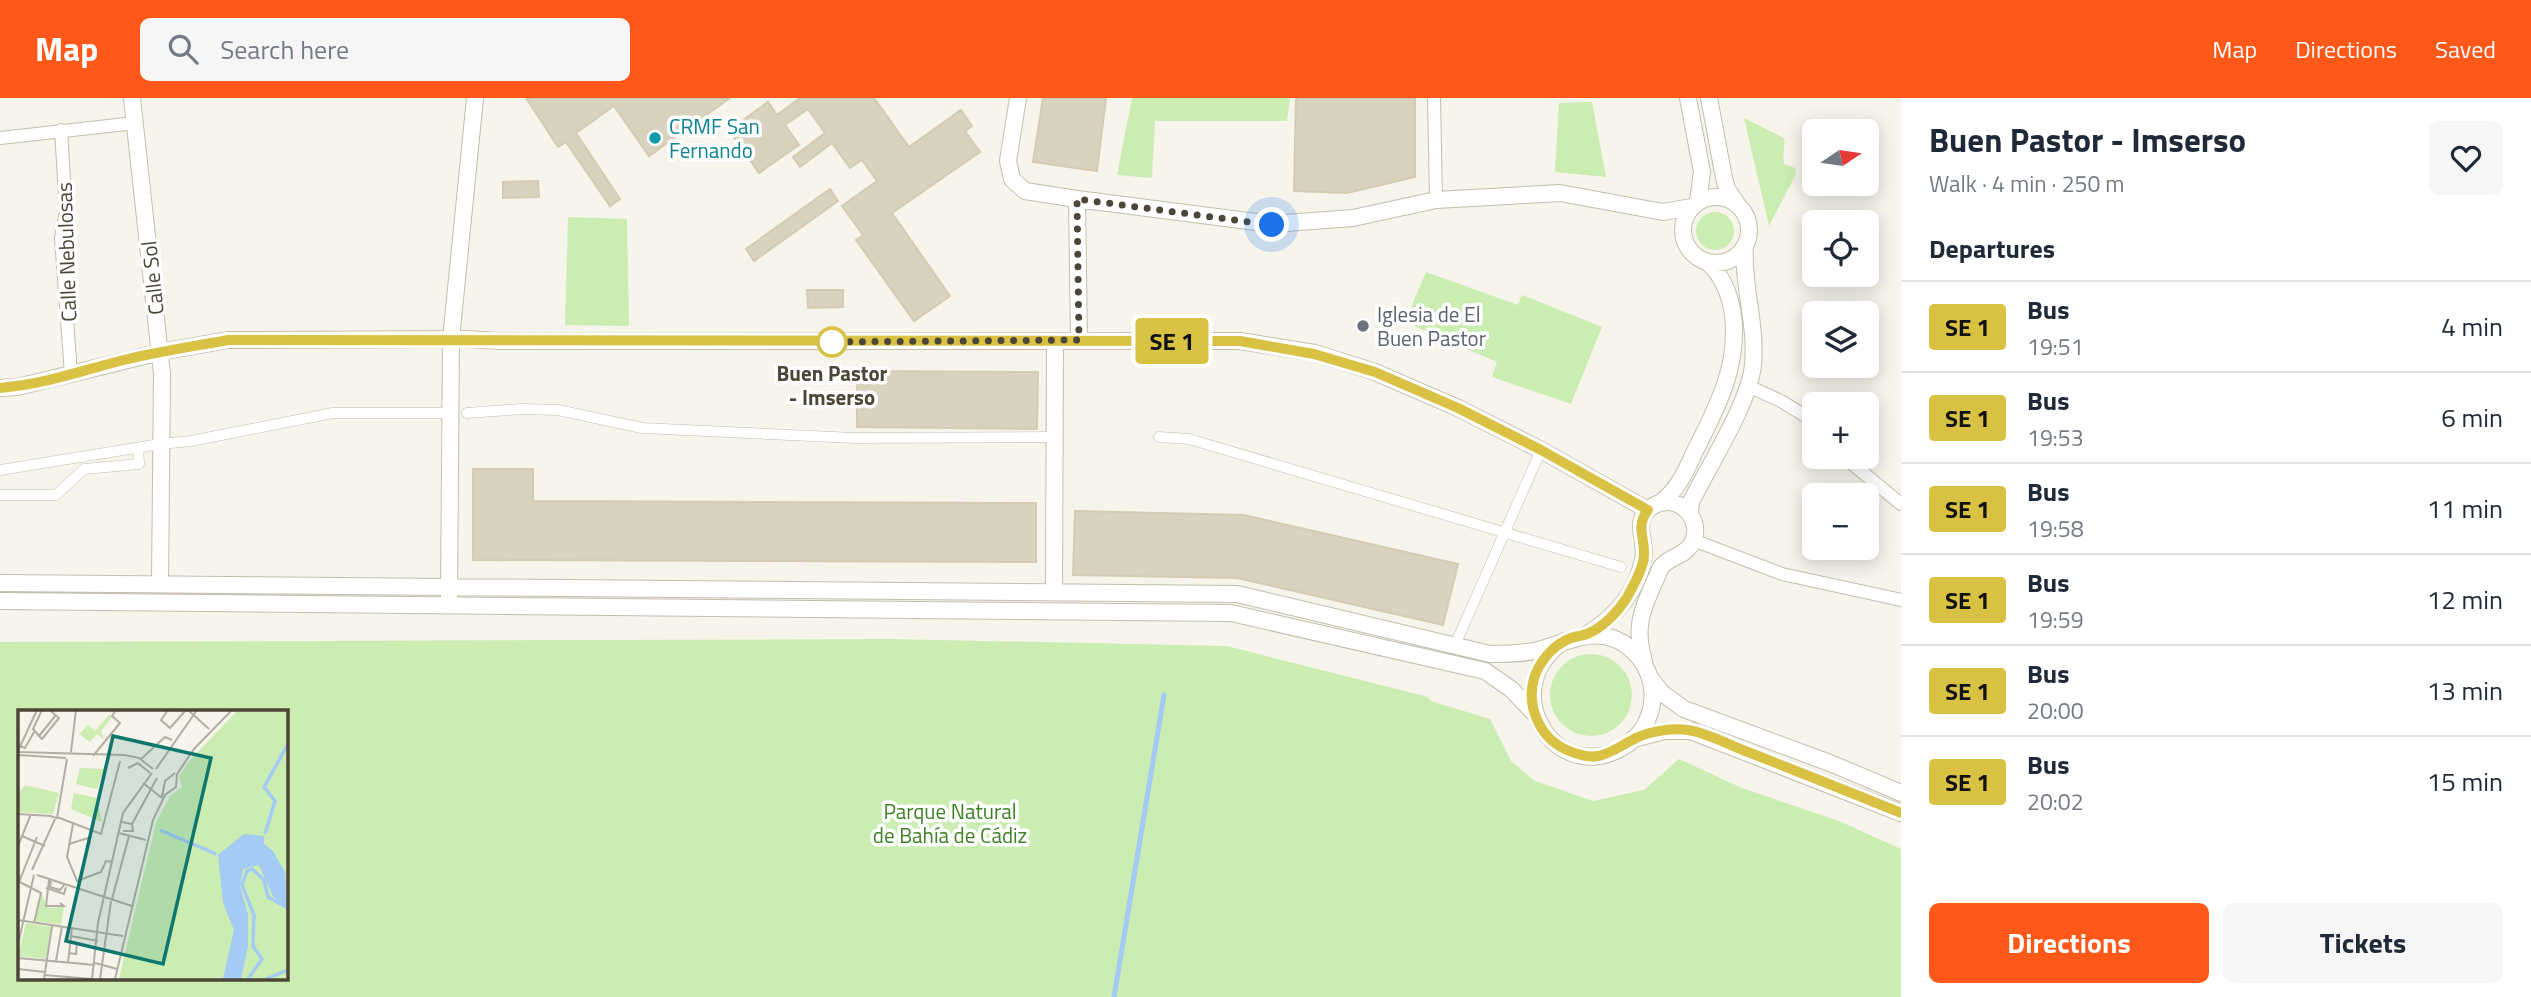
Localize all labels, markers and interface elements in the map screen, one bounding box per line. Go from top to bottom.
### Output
search box [140,18,630,81]
text: Map [35,24,98,74]
icon: search [164,30,202,68]
text: Search here [220,30,349,69]
text: Map [2212,31,2257,67]
text: Directions [2295,31,2397,67]
text: Saved [2435,31,2496,67]
place label: CRMF San Fernando [669,110,760,166]
text: Buen Pastor - Imserso [1929,115,2246,165]
north arrow [1802,119,1880,196]
map controls [1802,119,1879,560]
button: heart [2429,121,2503,195]
marker: CRMF San Fernando [647,130,663,146]
text: Walk · 4 min · 250 m [1929,166,2125,201]
street label: Calle Nebulosas [48,182,84,322]
your location [1254,207,1289,242]
button: locate [1802,210,1879,287]
text: Departures [1929,229,2055,268]
street label: Calle Sol [132,239,172,317]
text: Bus [2027,290,2069,329]
place label: Iglesia de El Buen Pastor [1377,298,1486,354]
button: layers [1802,301,1879,378]
text: 4 min [2441,307,2503,346]
text: SE 1 [1945,309,1990,345]
line badge: SE 1 [1123,318,1221,364]
marker: Iglesia de El Buen Pastor [1355,318,1371,334]
text: SE 1 [1149,323,1195,359]
marker: Buen Pastor - Imserso [817,327,847,357]
text: 19:51 [2027,329,2084,364]
place label: Buen Pastor - Imserso [777,357,888,413]
text: Bus [2027,381,2069,420]
button: + [1802,392,1879,469]
text: 6 min [2441,398,2503,437]
text: SE 1 [1945,400,1990,436]
text: 19:53 [2027,420,2084,455]
text: Bus [2027,472,2069,511]
button: − [1802,483,1879,560]
text: 11 min [2427,489,2503,528]
text: SE 1 [1945,491,1990,527]
text: 19:58 [2027,511,2084,546]
text: Bus [2027,563,2069,602]
text: 12 min [2427,580,2503,619]
text: SE 1 [1945,582,1990,618]
text: 19:59 [2027,602,2084,637]
text: Bus [2027,654,2069,693]
text: 13 min [2427,671,2503,710]
text: SE 1 [1945,673,1990,709]
text: 20:00 [2027,693,2084,728]
inset map [18,710,287,979]
text: Bus [2027,745,2069,784]
text: 15 min [2427,762,2503,801]
text: SE 1 [1945,764,1990,800]
text: 20:02 [2027,784,2084,819]
park label: Parque Natural de Bahía de Cádiz [873,795,1027,851]
button: Directions [1929,903,2209,983]
button: Tickets [2223,903,2503,983]

